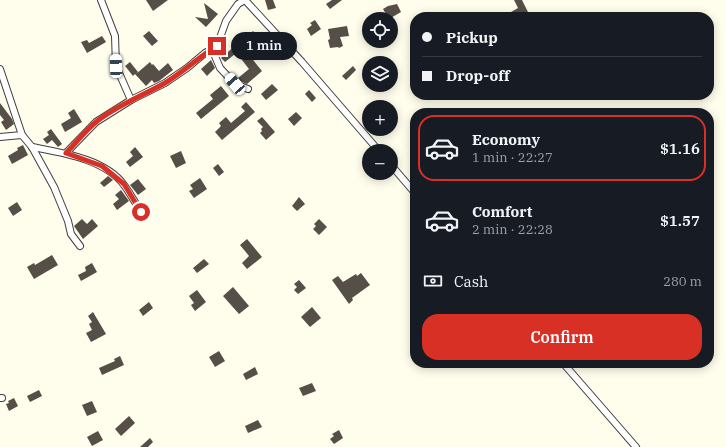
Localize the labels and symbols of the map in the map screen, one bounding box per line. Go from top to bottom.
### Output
callout: 1 min [231,32,297,60]
route end [208,37,226,55]
car [110,54,122,78]
car [223,71,247,97]
route start [132,203,150,221]

